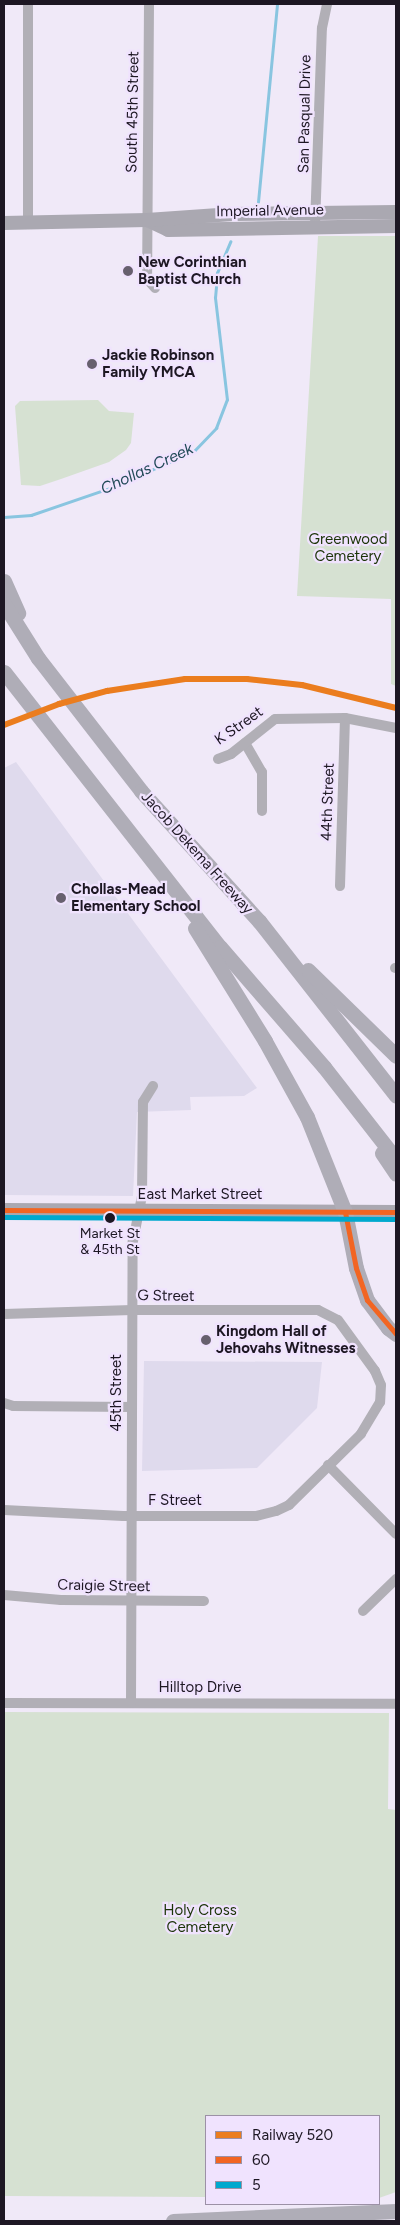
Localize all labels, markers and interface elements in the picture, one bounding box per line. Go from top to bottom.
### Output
street label: South 45th Street [123,51,143,173]
street label: San Pasqual Drive [295,55,315,173]
street label: Imperial Avenue [216,201,324,221]
place label: New Corinthian Baptist Church [138,253,246,288]
marker: New Corinthian Baptist Church [122,265,134,277]
place label: Jackie Robinson Family YMCA [102,346,214,381]
marker: Jackie Robinson Family YMCA [86,358,98,370]
water label: Chollas Creek [98,439,196,499]
park label: Greenwood Cemetery [309,530,387,565]
street label: K Street [211,703,267,749]
street label: 44th Street [318,763,338,841]
street label: Jacob Dekema Freeway [137,788,257,918]
place label: Chollas-Mead Elementary School [71,880,200,915]
marker: Chollas-Mead Elementary School [55,892,67,904]
street label: East Market Street [138,1186,262,1204]
marker: Market St & 45th St [105,1213,115,1223]
place label: Market St & 45th St [80,1226,140,1258]
street label: G Street [137,1287,195,1305]
place label: Kingdom Hall of Jehovahs Witnesses [216,1322,356,1357]
marker: Kingdom Hall of Jehovahs Witnesses [200,1334,212,1346]
street label: 45th Street [108,1354,126,1432]
street label: F Street [148,1492,202,1510]
street label: Craigie Street [57,1576,151,1596]
street label: Hilltop Drive [159,1679,241,1697]
park label: Holy Cross Cemetery [163,1901,237,1936]
legend [205,2115,380,2205]
text: Railway 520 [252,2126,333,2144]
text: 60 [252,2151,270,2169]
text: 5 [252,2176,261,2194]

